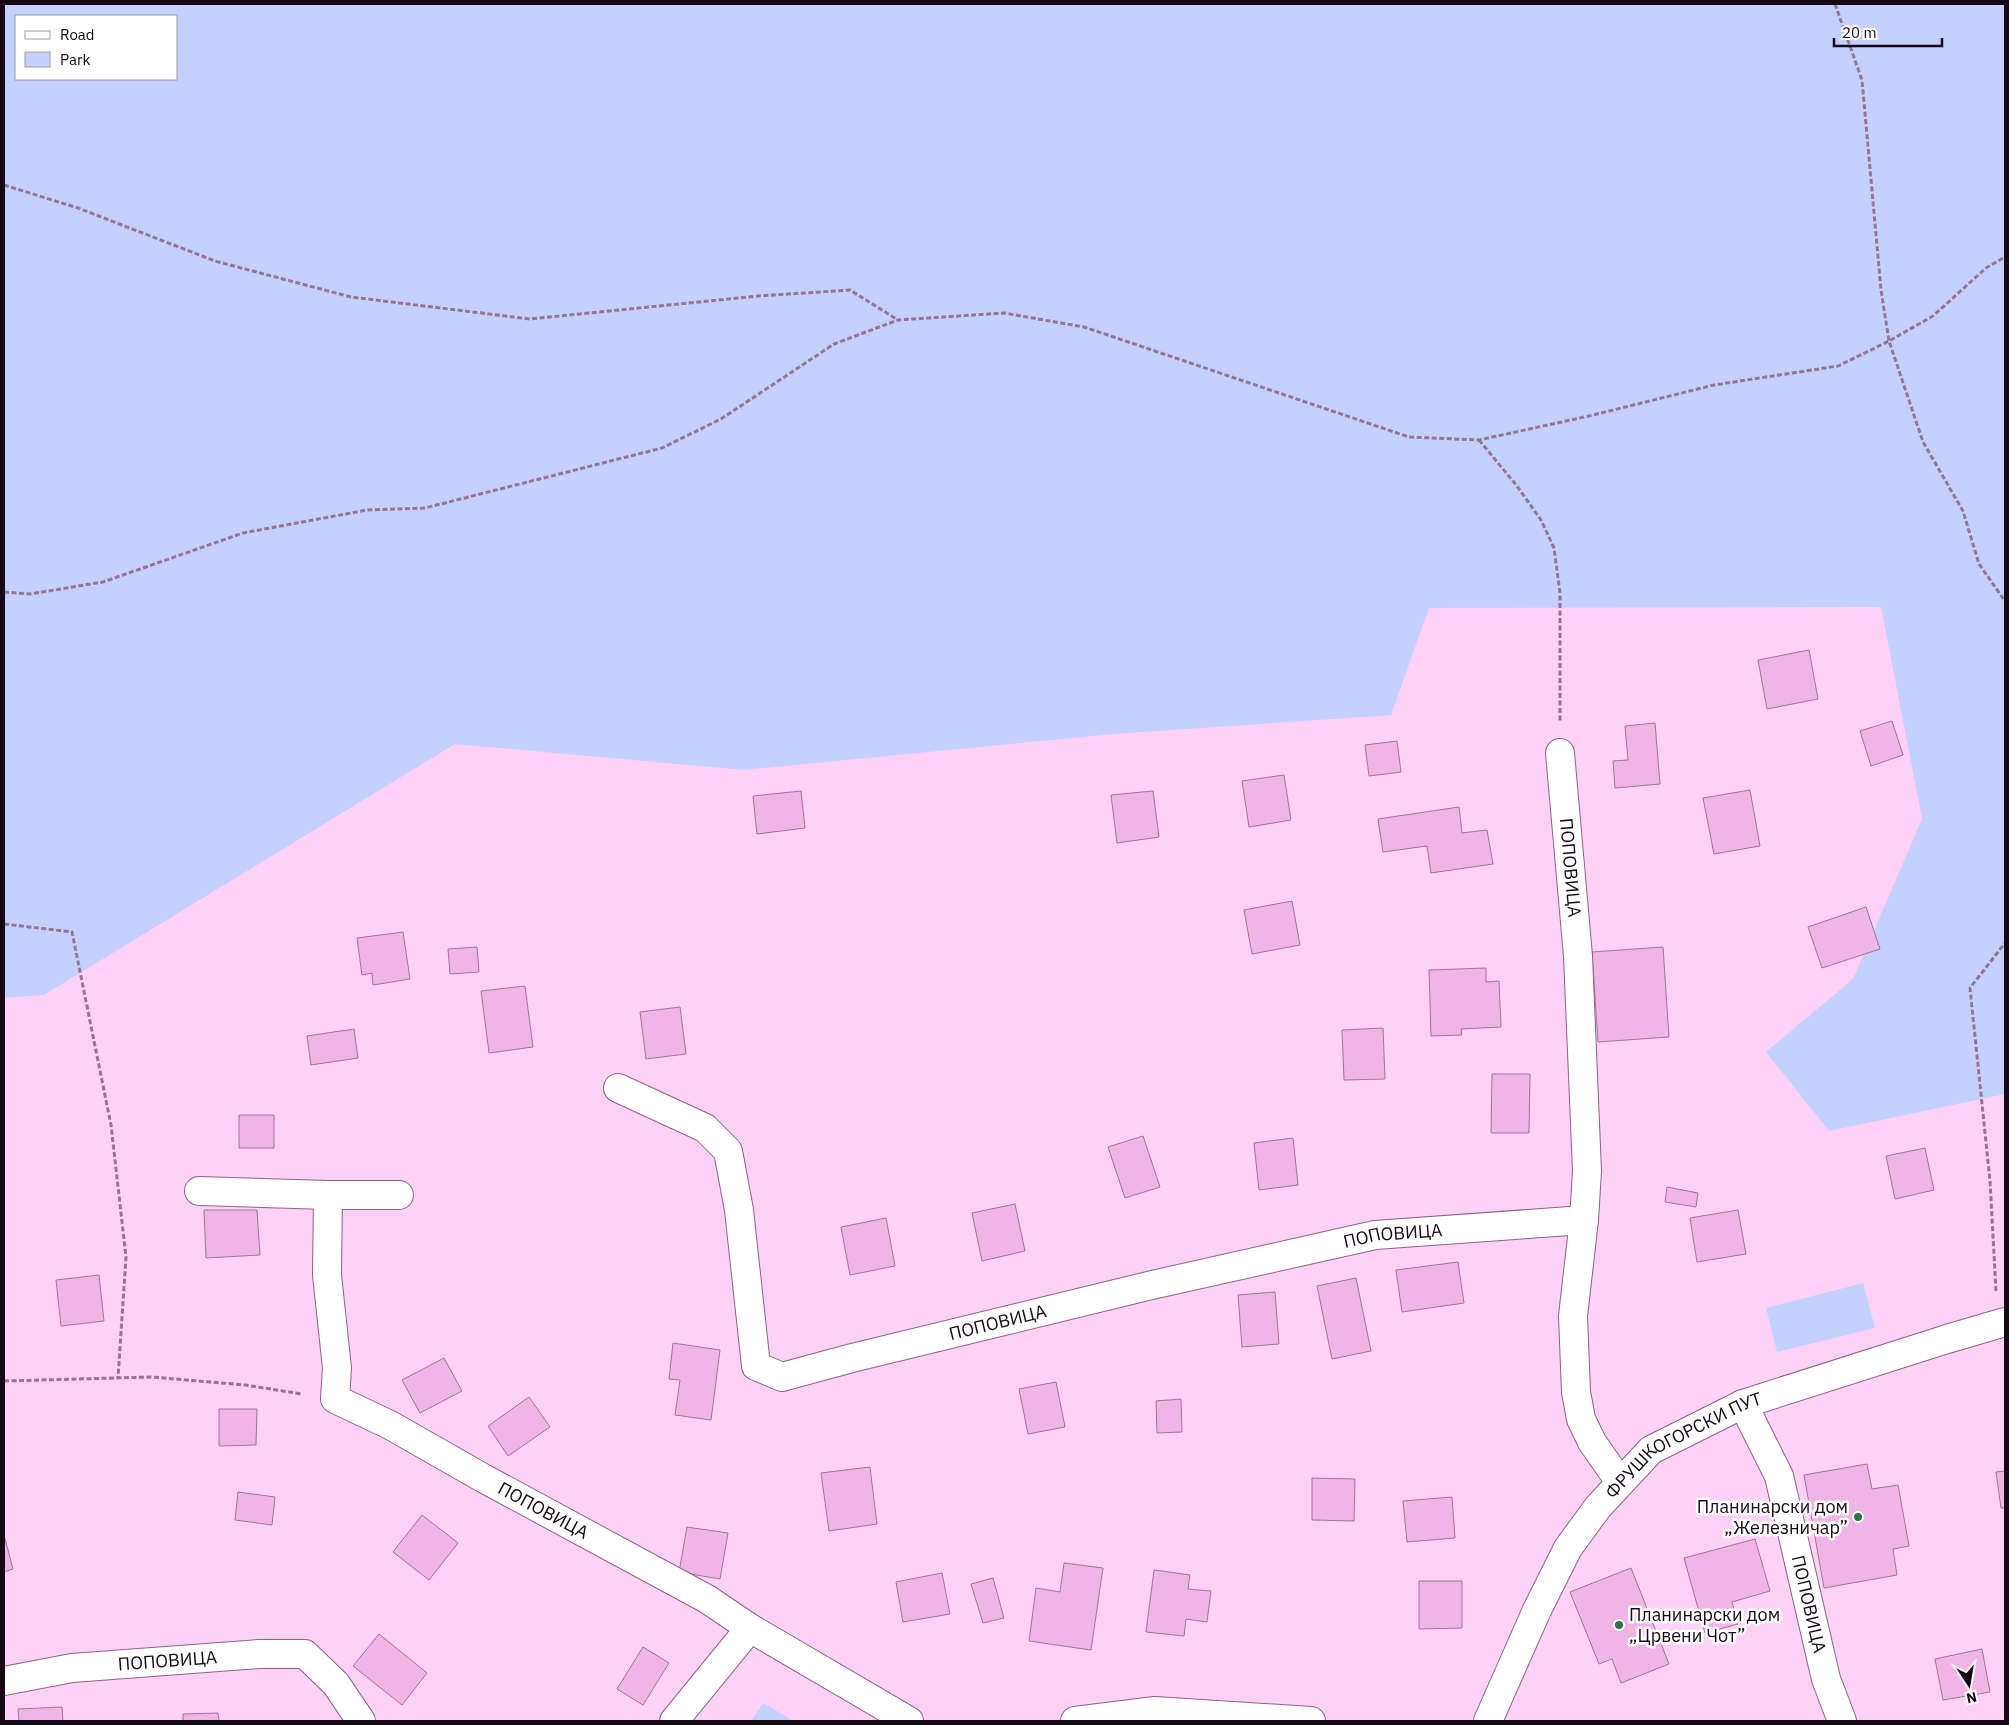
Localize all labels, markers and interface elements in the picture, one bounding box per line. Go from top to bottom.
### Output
legend [15,15,178,80]
scale bar [1834,15,1942,47]
text: 20 m [1842,23,1877,42]
text: Road [60,25,95,44]
text: Park [60,50,90,69]
street label: ПОПОВИЦА [1555,817,1587,919]
street label: ПОПОВИЦА [1341,1218,1444,1253]
street label: ПОПОВИЦА [947,1299,1049,1345]
street label: ФРУШКОГОРСКИ ПУТ [1600,1387,1764,1503]
street label: ПОПОВИЦА [494,1476,593,1544]
place label: Планинарски дом „Железничар” [1697,1495,1848,1539]
marker: Планинарски дом „Железничар” [1852,1511,1864,1523]
street label: ПОПОВИЦА [1787,1553,1832,1656]
place label: Планинарски дом „Црвени Чот” [1629,1603,1780,1647]
marker: Планинарски дом „Црвени Чот” [1613,1619,1625,1631]
street label: ПОПОВИЦА [117,1645,218,1676]
north arrow [1944,1660,1994,1710]
text: N [1965,1688,1979,1708]

